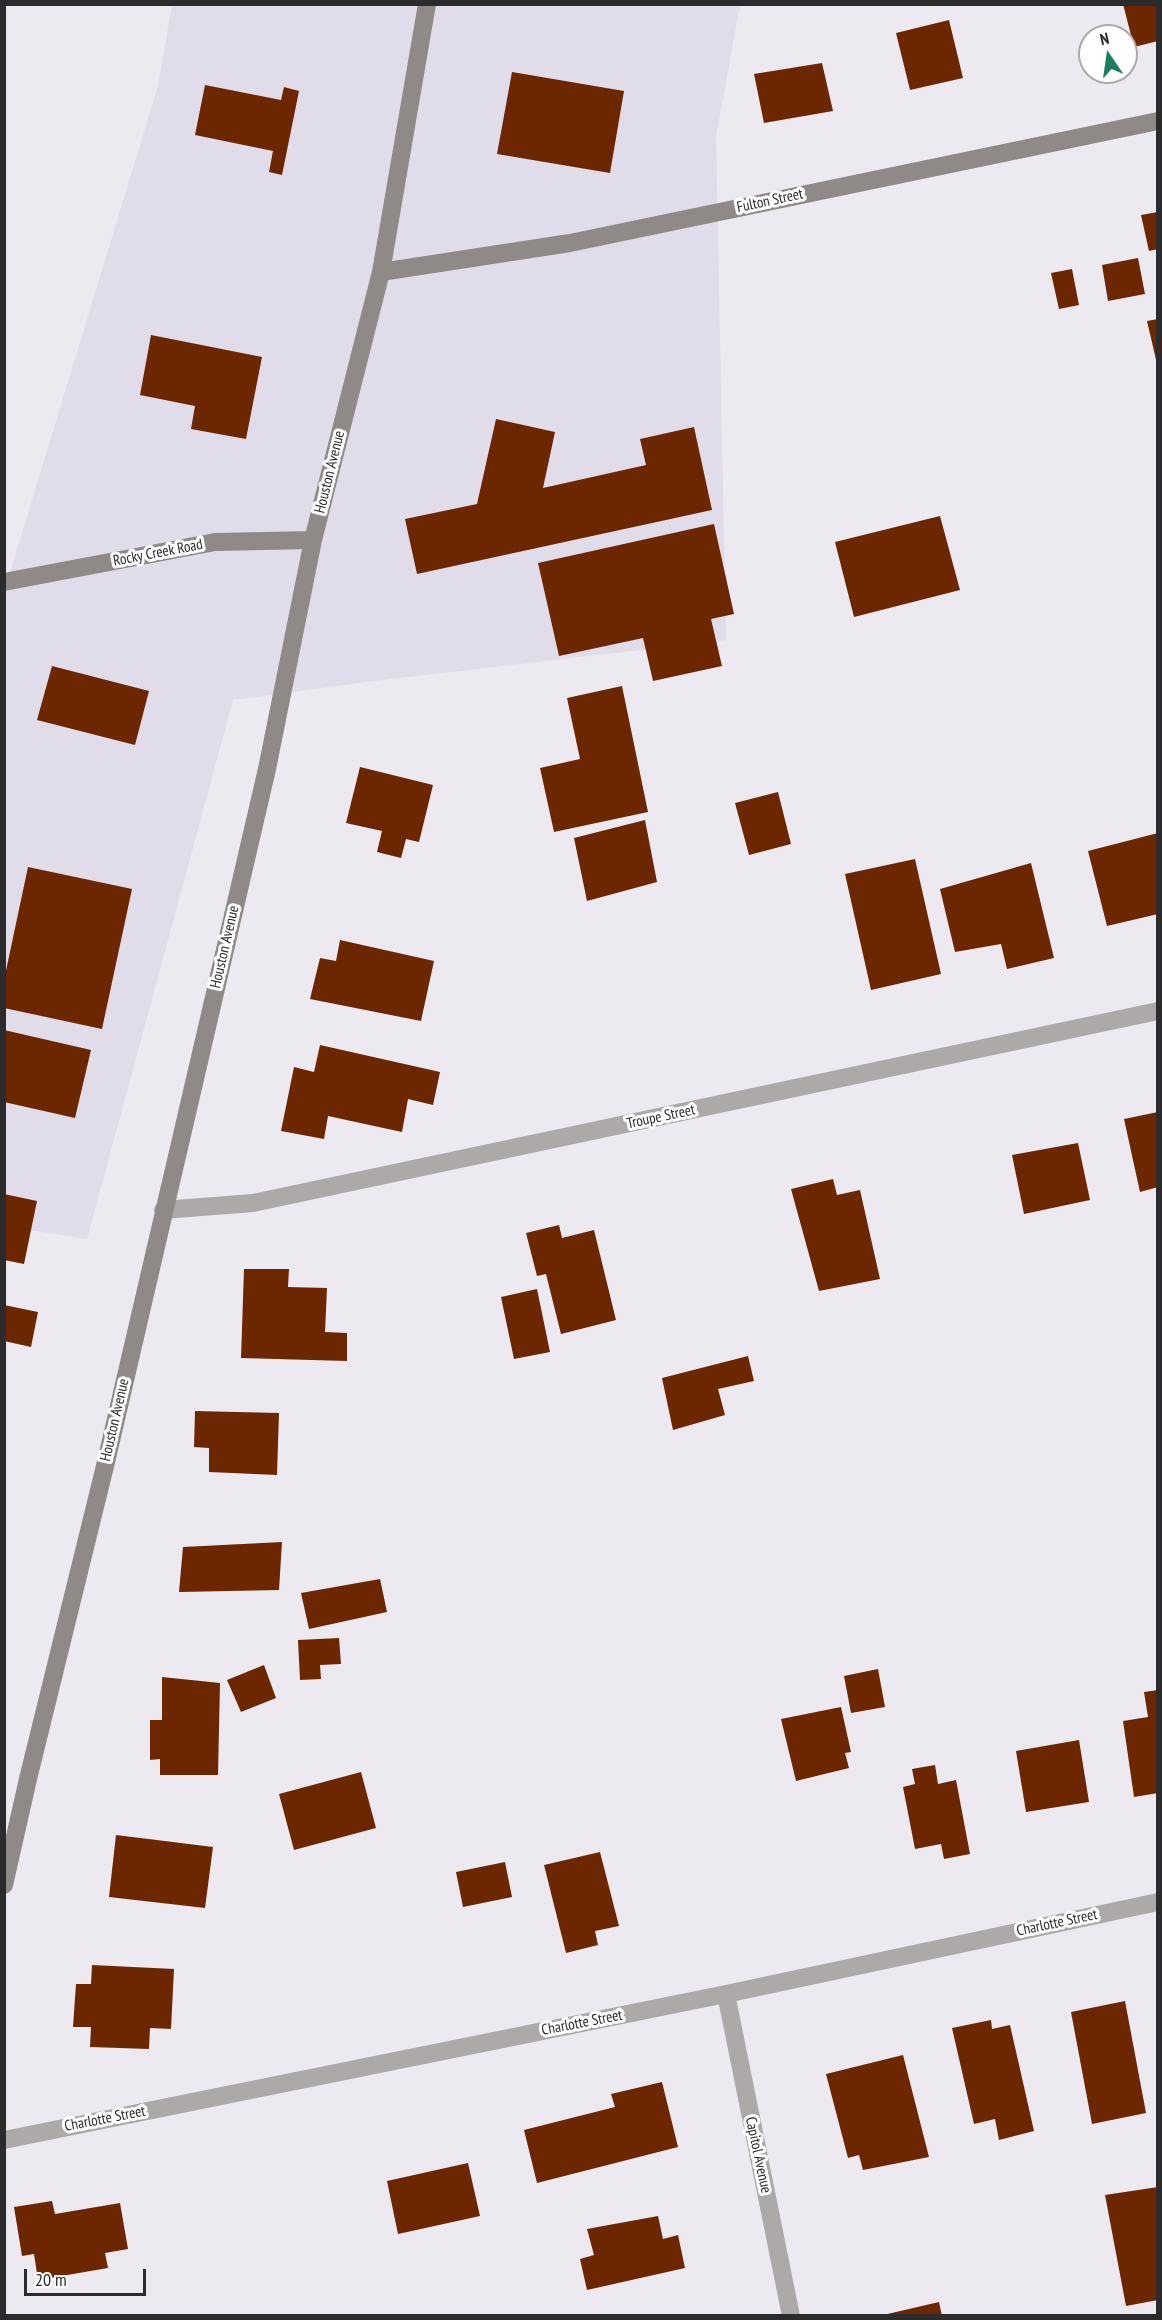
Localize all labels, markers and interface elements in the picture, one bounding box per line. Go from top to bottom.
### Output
north arrow [1078,24,1138,84]
text: N [1098,28,1111,49]
street label: Fulton Street [735,185,805,217]
street label: Houston Avenue [311,429,349,515]
street label: Rocky Creek Road [112,536,204,570]
street label: Houston Avenue [207,904,243,990]
street label: Troupe Street [625,1101,697,1133]
street label: Houston Avenue [97,1377,133,1463]
street label: Charlotte Street [1015,1906,1099,1940]
street label: Charlotte Street [540,2006,624,2040]
street label: Charlotte Street [63,2102,147,2136]
street label: Capitol Avenue [741,2115,775,2195]
scale bar [27,2257,148,2295]
text: 20 m [35,2268,67,2291]

